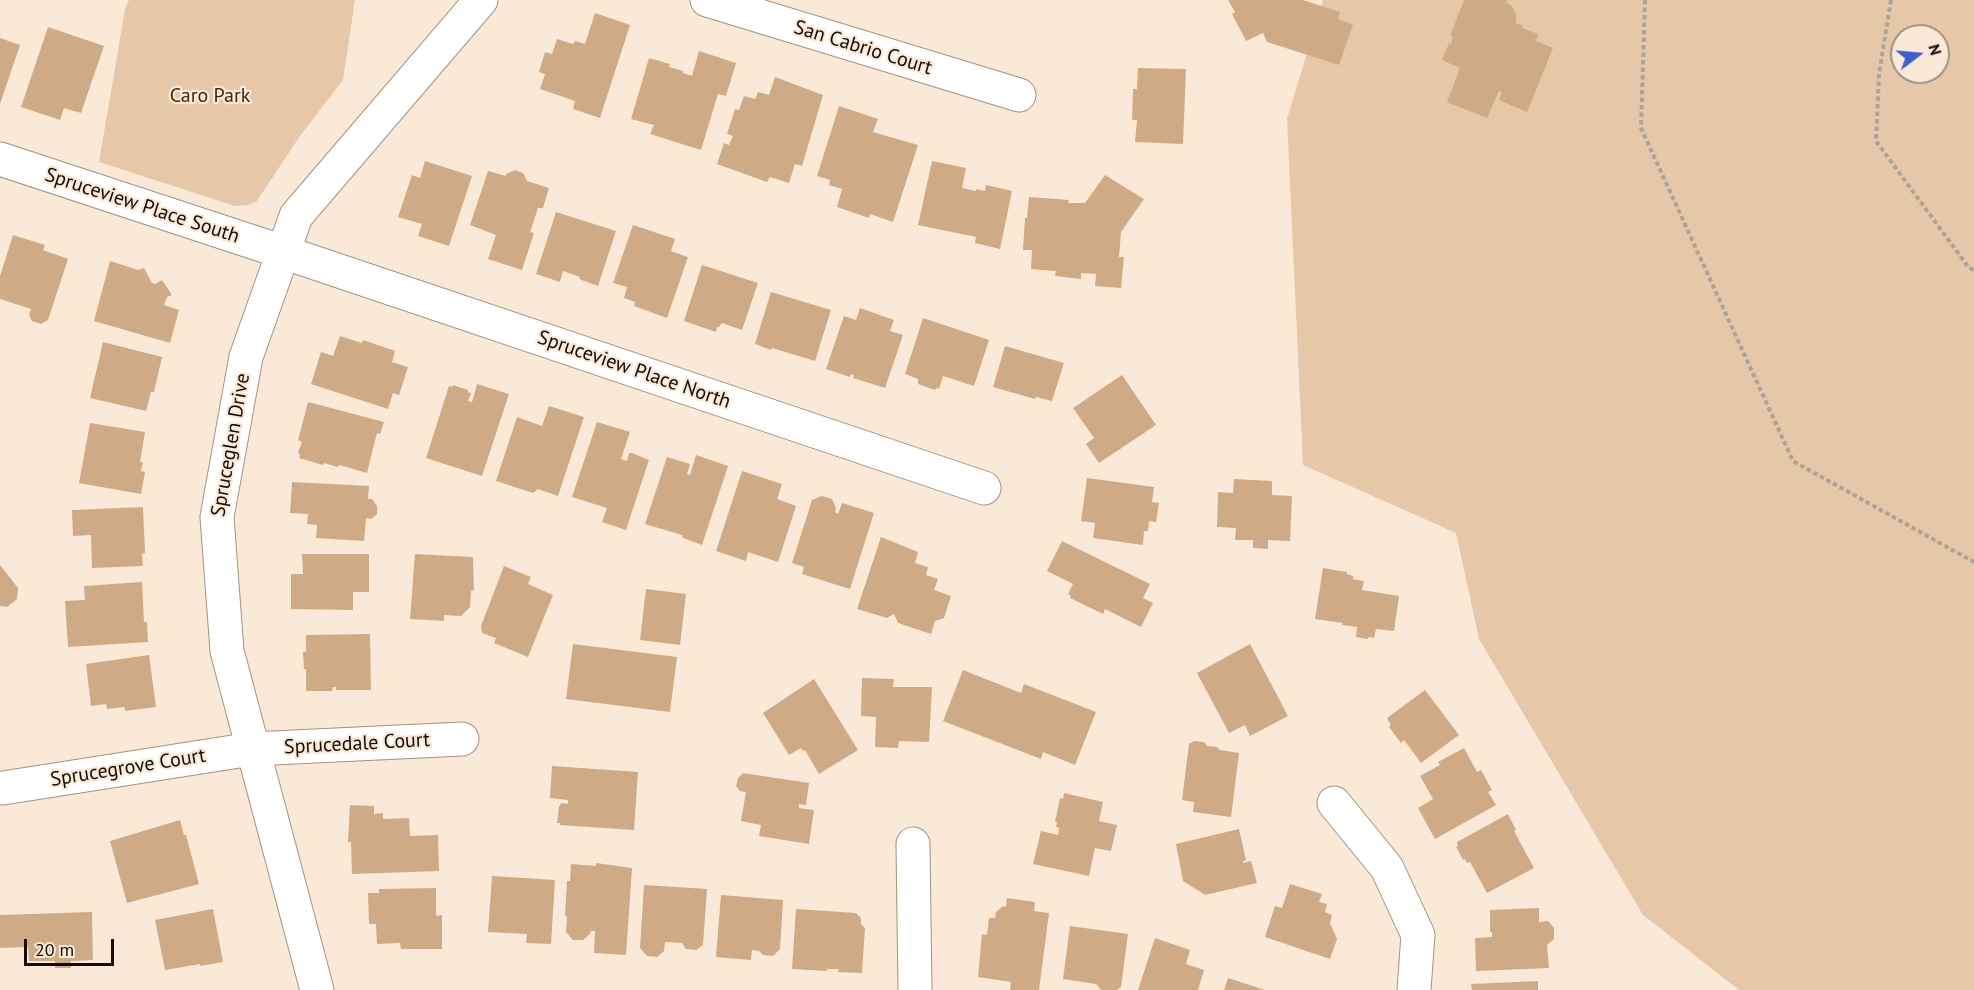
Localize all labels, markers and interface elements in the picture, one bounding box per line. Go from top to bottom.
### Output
street label: San Cabrio Court [791,16,935,80]
north arrow [1890,24,1950,84]
text: N [1924,42,1946,57]
park label: Caro Park [170,84,250,108]
street label: Spruceview Place South [42,163,242,249]
street label: Spruceview Place North [534,326,734,414]
street label: Spruceglen Drive [207,371,255,519]
street label: Sprucedale Court [283,728,431,760]
street label: Sprucegrove Court [49,744,207,792]
scale bar [27,927,117,965]
text: 20 m [35,938,74,961]

